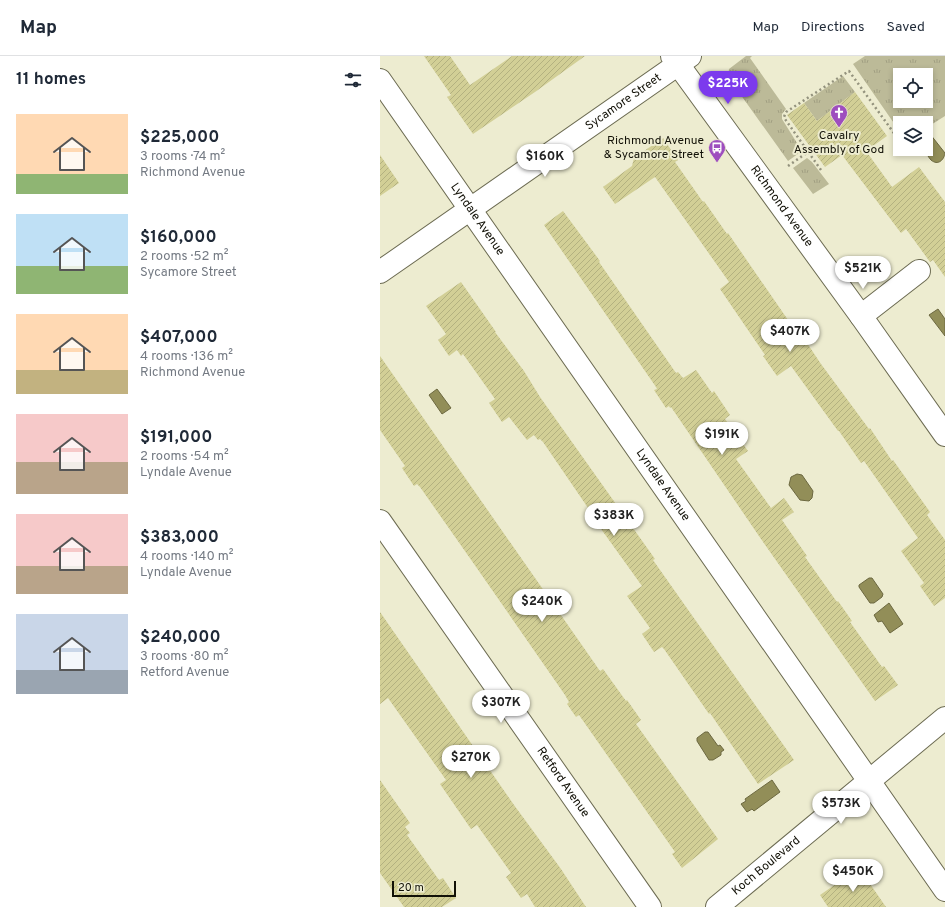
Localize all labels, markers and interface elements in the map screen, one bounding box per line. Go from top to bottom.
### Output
text: Map [20,16,57,40]
text: Map [753,19,779,36]
text: Directions [801,19,865,36]
text: Saved [887,19,925,36]
map controls [893,68,933,156]
button: locate [893,68,933,108]
text: 11 homes [16,69,86,91]
icon: filters [342,69,364,91]
street label: Sycamore Street [582,70,665,134]
pin: $225K [700,71,756,105]
text: $225K [708,76,748,92]
church icon: Cavalry Assembly of God [829,103,849,128]
button: layers [893,116,933,156]
text: $225,000 [140,127,219,149]
place label: Cavalry Assembly of God [794,128,884,158]
icon: home [48,130,96,178]
place label: Richmond Avenue & Sycamore Street [604,133,704,163]
bus stop icon: Richmond Avenue & Sycamore Street [707,138,727,163]
pin: $160K [517,144,573,178]
text: 3 rooms · 74 m² [140,149,225,165]
text: $160K [526,149,564,165]
street label: Richmond Avenue [746,162,816,250]
text: Richmond Avenue [140,165,245,181]
street label: Lyndale Avenue [446,180,508,259]
text: $160,000 [140,227,217,249]
icon: home [48,230,96,278]
text: 2 rooms · 52 m² [140,249,228,265]
pin: $521K [835,256,891,290]
text: $521K [844,261,882,277]
text: Sycamore Street [140,265,237,281]
pin: $407K [762,319,818,353]
text: $407K [770,324,810,340]
text: $407,000 [140,327,218,349]
icon: home [48,330,96,378]
text: 4 rooms · 136 m² [140,349,233,365]
text: Richmond Avenue [140,365,245,381]
pin: $191K [694,422,750,456]
text: $191,000 [140,427,212,449]
text: $191K [704,427,740,443]
icon: home [48,430,96,478]
street label: Lyndale Avenue [632,446,693,525]
text: 2 rooms · 54 m² [140,449,229,465]
text: Lyndale Avenue [140,465,232,481]
pin: $383K [586,503,642,537]
text: $383K [594,508,634,524]
text: $383,000 [140,527,219,549]
icon: home [48,530,96,578]
text: 4 rooms · 140 m² [140,549,234,565]
text: Lyndale Avenue [140,565,232,581]
pin: $240K [514,589,570,623]
text: $240K [521,594,563,610]
text: $240,000 [140,627,221,649]
icon: home [48,630,96,678]
text: 3 rooms · 80 m² [140,649,228,665]
text: Retford Avenue [140,665,229,681]
pin: $307K [473,690,529,724]
text: $307K [481,695,521,711]
street label: Retford Avenue [533,744,593,821]
pin: $270K [443,745,499,779]
text: $270K [451,750,491,766]
pin: $573K [813,791,869,825]
text: $573K [821,796,861,812]
street label: Koch Boulevard [729,833,804,899]
pin: $450K [825,859,881,893]
text: $450K [832,864,874,880]
scale bar [392,879,456,898]
text: 20 m [398,881,424,895]

